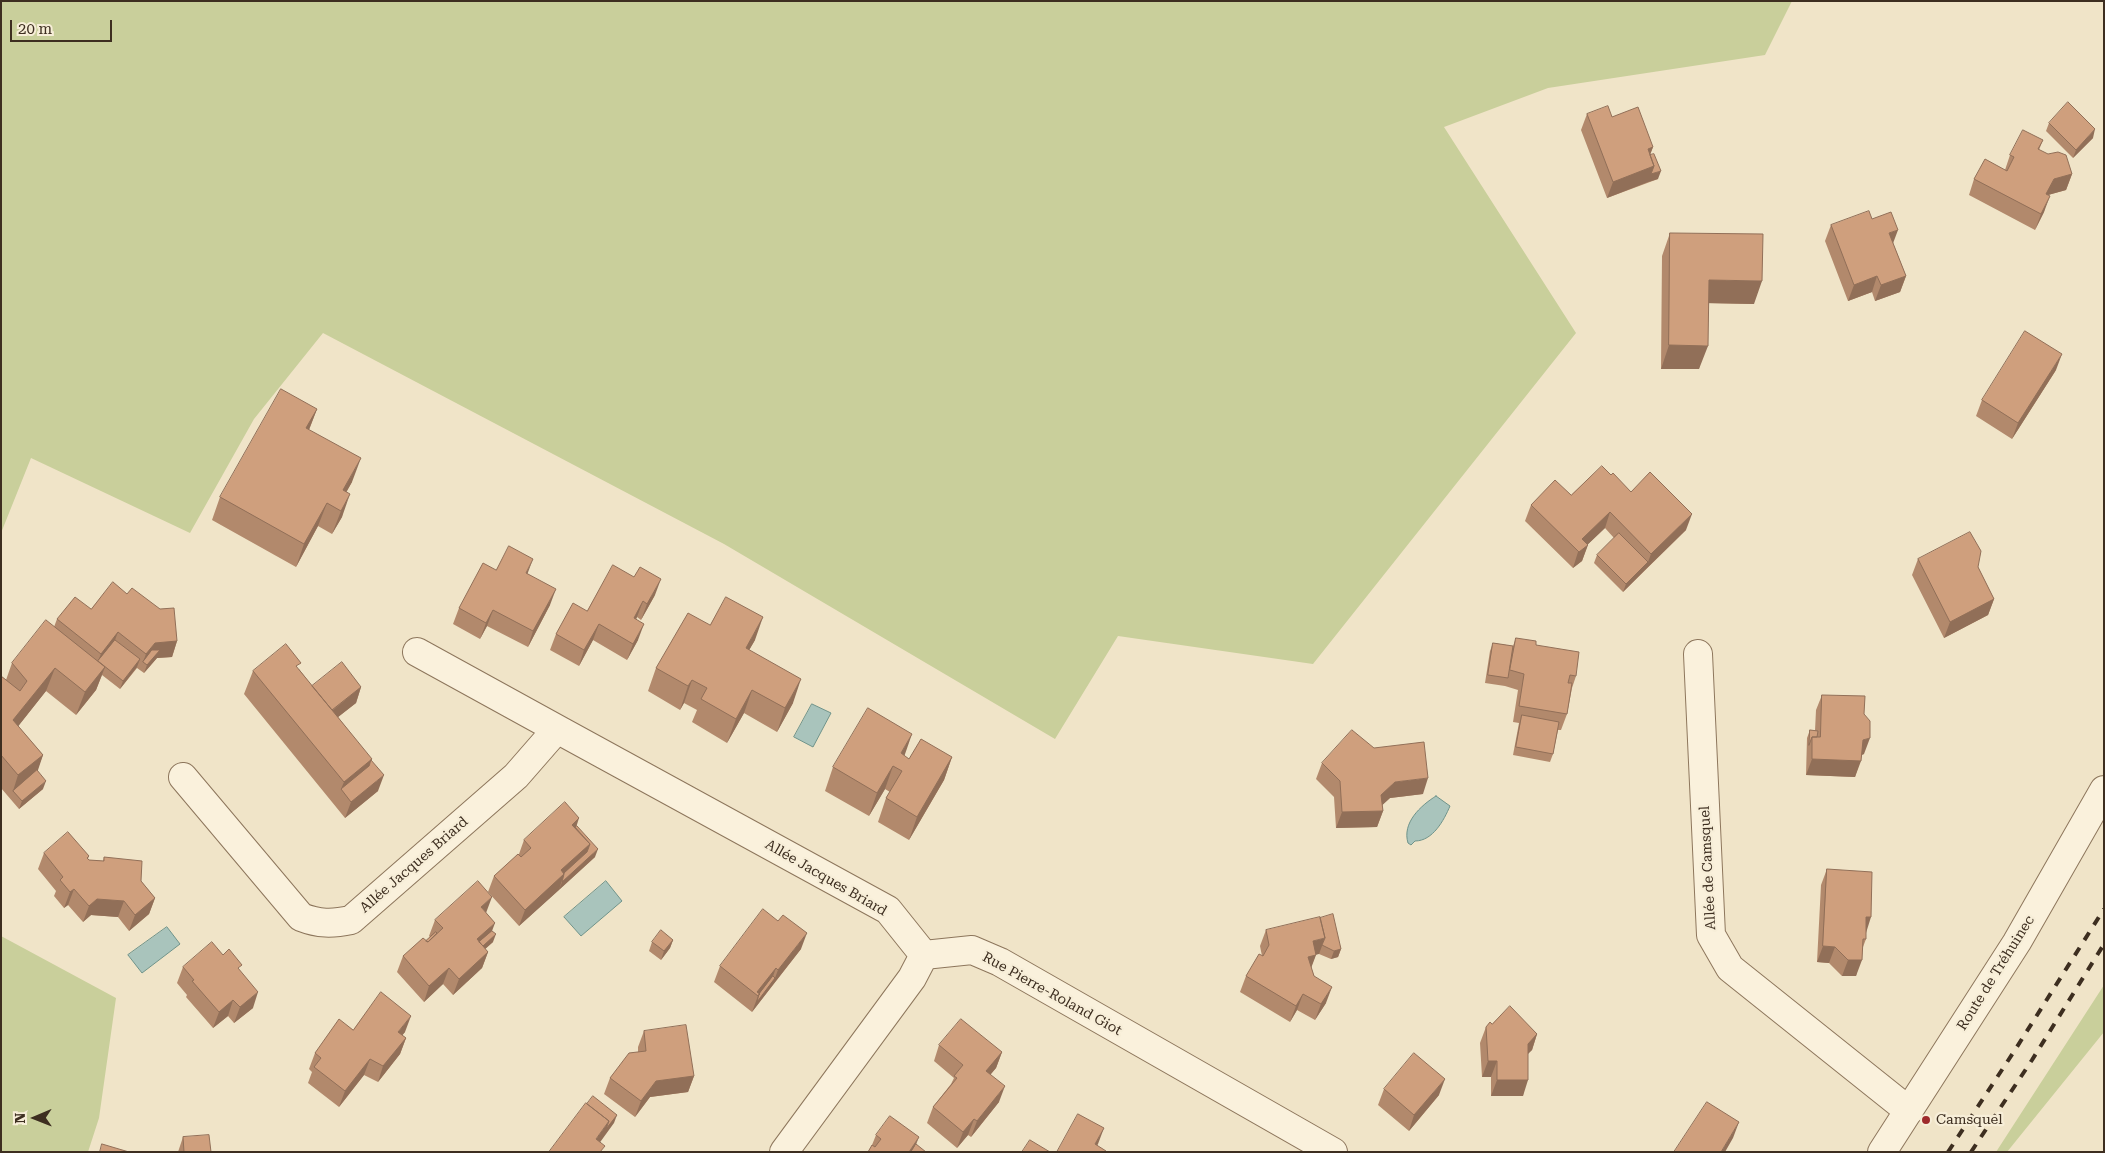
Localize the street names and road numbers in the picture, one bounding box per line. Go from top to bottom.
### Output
street label: Allée de Camsquel [1696,805,1720,931]
street label: Allée Jacques Briard [357,813,471,917]
street label: Allée Jacques Briard [762,836,890,920]
street label: Route de Tréhuinec [1954,912,2038,1034]
street label: Rue Pierre-Roland Giot [979,949,1125,1039]

